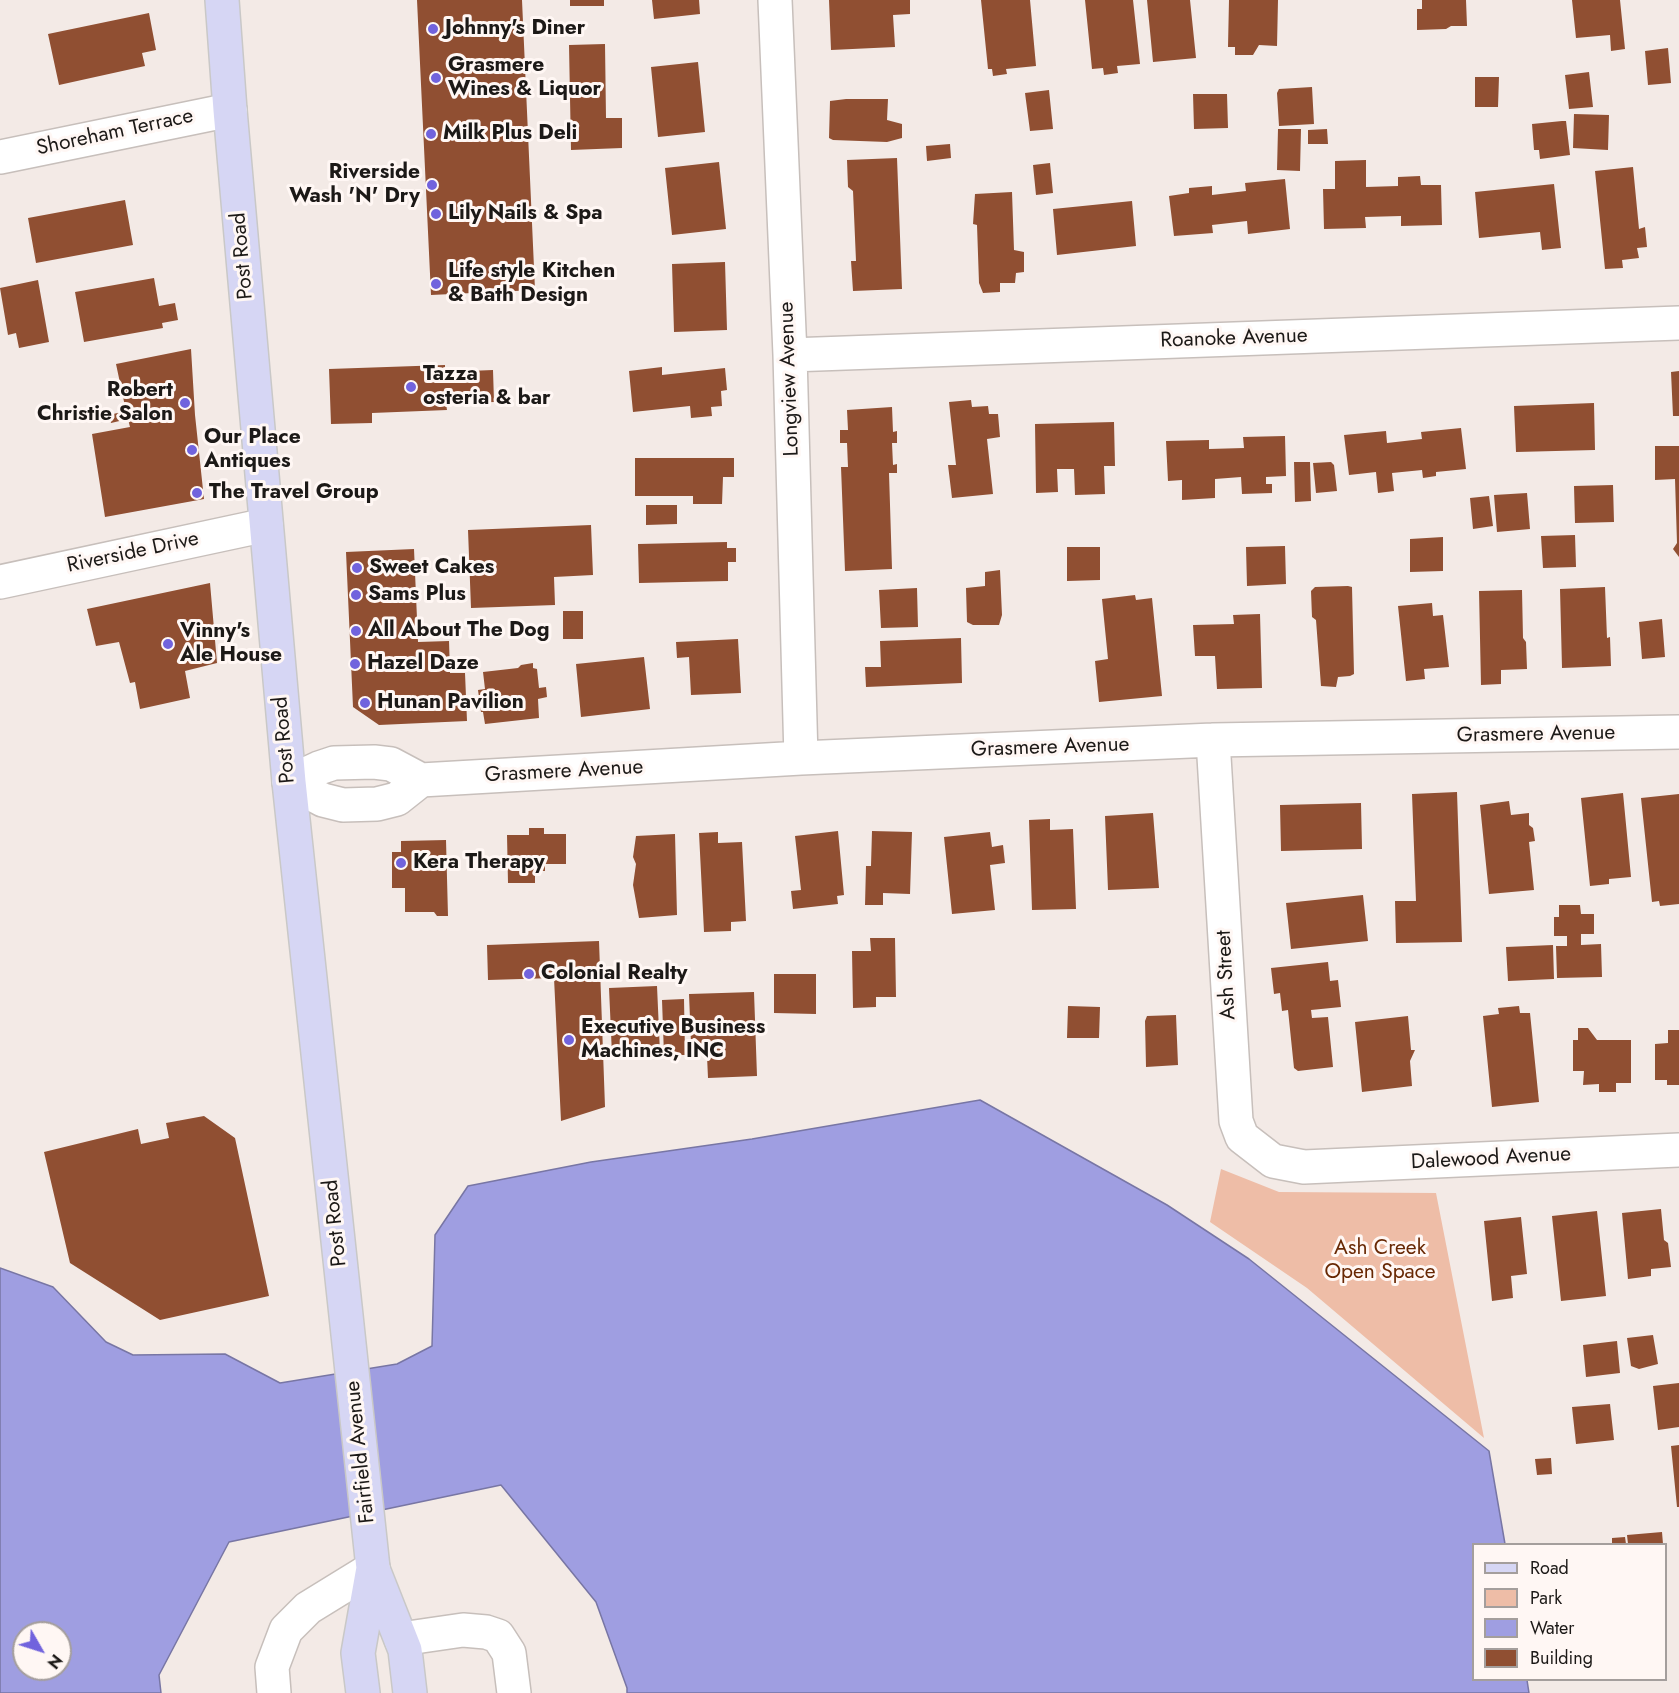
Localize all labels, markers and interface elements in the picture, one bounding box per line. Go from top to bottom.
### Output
place label: Johnny's Diner [445,16,585,42]
marker: Johnny's Diner [426,22,440,36]
place label: Grasmere Wines & Liquor [448,53,601,103]
marker: Grasmere Wines & Liquor [429,71,443,85]
street label: Shoreham Terrace [34,104,196,162]
place label: Milk Plus Deli [443,121,577,147]
marker: Milk Plus Deli [424,127,438,141]
place label: Riverside Wash 'N' Dry [289,160,420,210]
marker: Riverside Wash 'N' Dry [425,178,439,192]
place label: Lily Nails & Spa [448,201,603,227]
marker: Lily Nails & Spa [429,207,443,221]
street label: Post Road [227,211,259,301]
place label: Life style Kitchen & Bath Design [448,259,615,309]
marker: Life style Kitchen & Bath Design [429,277,443,291]
street label: Longview Avenue [775,301,805,457]
street label: Roanoke Avenue [1160,324,1308,354]
place label: Tazza osteria & bar [423,362,551,412]
place label: Robert Christie Salon [37,378,173,428]
marker: Tazza osteria & bar [404,380,418,394]
marker: Robert Christie Salon [178,396,192,410]
place label: Our Place Antiques [204,425,301,475]
marker: Our Place Antiques [185,443,199,457]
place label: The Travel Group [209,480,379,506]
marker: The Travel Group [190,486,204,500]
street label: Riverside Drive [65,527,201,579]
place label: Sweet Cakes [369,555,494,581]
marker: Sweet Cakes [350,561,364,575]
place label: Sams Plus [368,582,466,608]
marker: Sams Plus [349,588,363,602]
place label: All About The Dog [368,618,550,644]
place label: Vinny's Ale House [180,619,282,669]
marker: All About The Dog [349,624,363,638]
marker: Vinny's Ale House [161,637,175,651]
place label: Hazel Daze [367,651,479,677]
marker: Hazel Daze [348,657,362,671]
place label: Hunan Pavilion [377,690,524,716]
street label: Post Road [269,695,301,785]
marker: Hunan Pavilion [358,696,372,710]
street label: Grasmere Avenue [1456,721,1616,749]
street label: Grasmere Avenue [970,733,1130,763]
street label: Grasmere Avenue [484,755,644,789]
place label: Kera Therapy [413,850,545,876]
marker: Kera Therapy [394,856,408,870]
street label: Ash Street [1212,930,1242,1020]
place label: Colonial Realty [541,961,688,987]
marker: Colonial Realty [522,967,536,981]
place label: Executive Business Machines, INC [581,1015,765,1065]
marker: Executive Business Machines, INC [562,1033,576,1047]
street label: Dalewood Avenue [1410,1142,1572,1176]
street label: Post Road [319,1178,353,1268]
park label: Ash Creek Open Space [1324,1236,1436,1286]
street label: Fairfield Avenue [341,1379,381,1525]
legend [1472,1543,1667,1681]
text: Road [1530,1555,1569,1581]
text: Park [1530,1585,1562,1611]
text: Water [1530,1615,1574,1641]
north arrow [12,1621,72,1681]
text: Building [1530,1645,1593,1671]
text: N [42,1649,68,1674]

